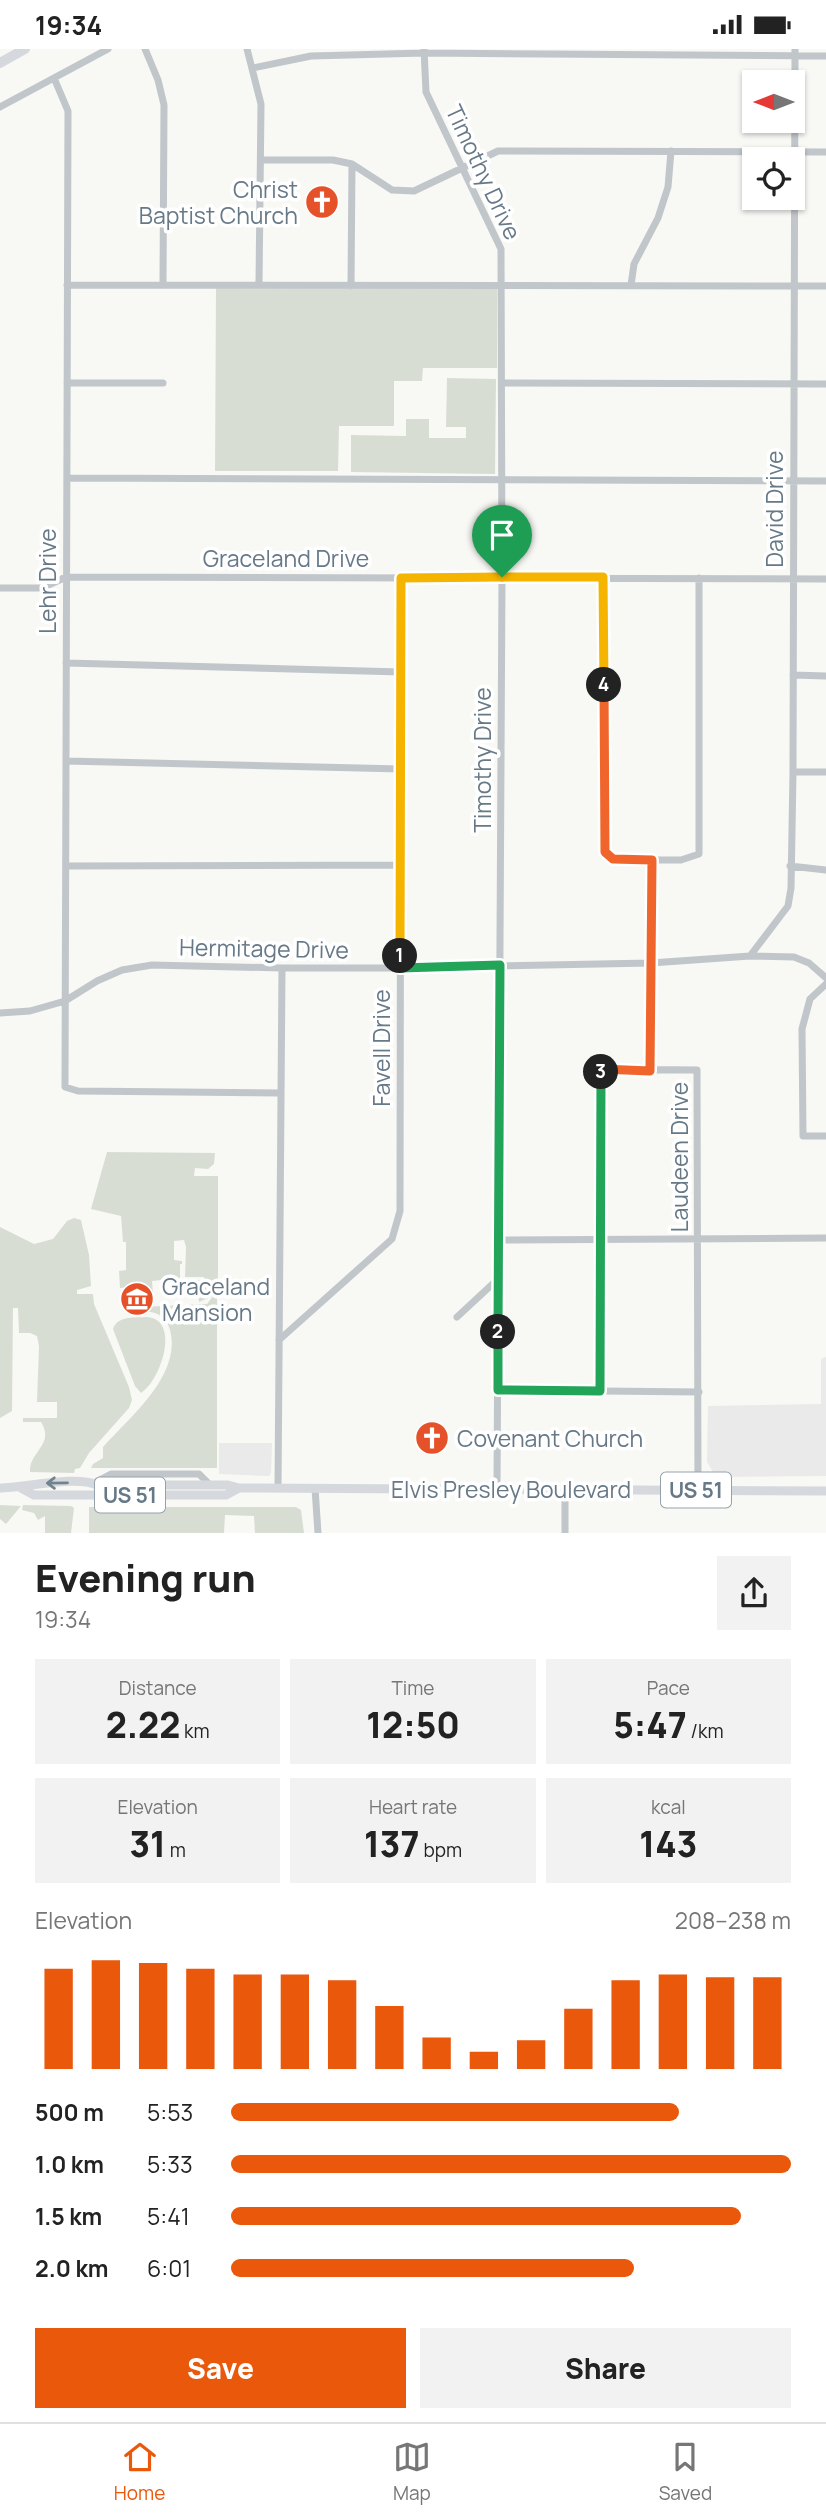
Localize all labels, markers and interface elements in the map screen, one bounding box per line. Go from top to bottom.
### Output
text: 19:34 [35,7,102,43]
north arrow [742,70,805,133]
map controls [742,70,805,210]
street label: Timothy Drive [439,99,529,245]
button: locate [742,147,805,210]
place label: Christ Baptist Church [139,173,298,231]
church icon: Christ Baptist Church [303,183,341,221]
street label: David Drive [758,451,790,567]
pin [472,505,532,577]
icon: arrive [483,516,521,554]
street label: Lehr Drive [31,528,63,634]
street label: Graceland Drive [203,542,369,574]
pin: 4 [586,667,622,703]
text: 4 [598,671,609,697]
street label: Timothy Drive [466,687,498,833]
street label: Hermitage Drive [179,931,349,965]
pin: 1 [382,939,418,974]
text: 1 [395,942,404,968]
street label: Favell Drive [365,989,397,1107]
pin: 3 [584,1055,618,1089]
text: 3 [595,1058,606,1084]
street label: Laudeen Drive [663,1082,695,1232]
place label: Graceland Mansion [162,1270,270,1328]
museum icon: Graceland Mansion [118,1280,156,1318]
pin: 2 [480,1315,516,1349]
text: 2 [492,1318,503,1344]
church icon: Covenant Church [413,1419,451,1457]
place label: Covenant Church [457,1422,643,1454]
street label: Elvis Presley Boulevard [391,1473,631,1505]
road number: US 51 [661,1473,731,1507]
one-way arrow [46,1476,69,1490]
road number: US 51 [95,1477,165,1513]
text: Evening run [35,1551,256,1603]
button: share [717,1556,791,1630]
text: 19:34 [35,1603,91,1635]
text: Distance [119,1675,197,1701]
text: Time [392,1675,434,1701]
text: Pace [647,1675,690,1701]
text: 2.22 [106,1701,180,1749]
text: 12:50 [366,1701,460,1749]
text: 5:47 [613,1701,687,1749]
text: km [180,1718,210,1744]
text: /km [687,1718,724,1744]
text: Elevation [118,1794,198,1820]
text: Heart rate [369,1794,457,1820]
text: kcal [651,1794,686,1820]
text: 31 [129,1820,166,1868]
text: 137 [364,1820,420,1868]
text: 143 [639,1820,697,1868]
text: m [166,1837,186,1863]
text: bpm [420,1837,462,1863]
text: Elevation [35,1904,132,1936]
text: 208–238 m [675,1904,791,1936]
text: 500 m [35,2096,104,2128]
text: 5:53 [147,2096,193,2128]
text: 1.0 km [35,2148,104,2180]
text: 5:33 [147,2148,193,2180]
text: 1.5 km [35,2200,102,2232]
text: 5:41 [147,2200,190,2232]
text: 2.0 km [35,2252,108,2284]
text: 6:01 [147,2252,191,2284]
button: Save [35,2328,406,2408]
button: Share [420,2328,791,2408]
tab: Home [114,2438,165,2506]
tab: Map [393,2438,431,2506]
tab: Saved [659,2438,712,2506]

